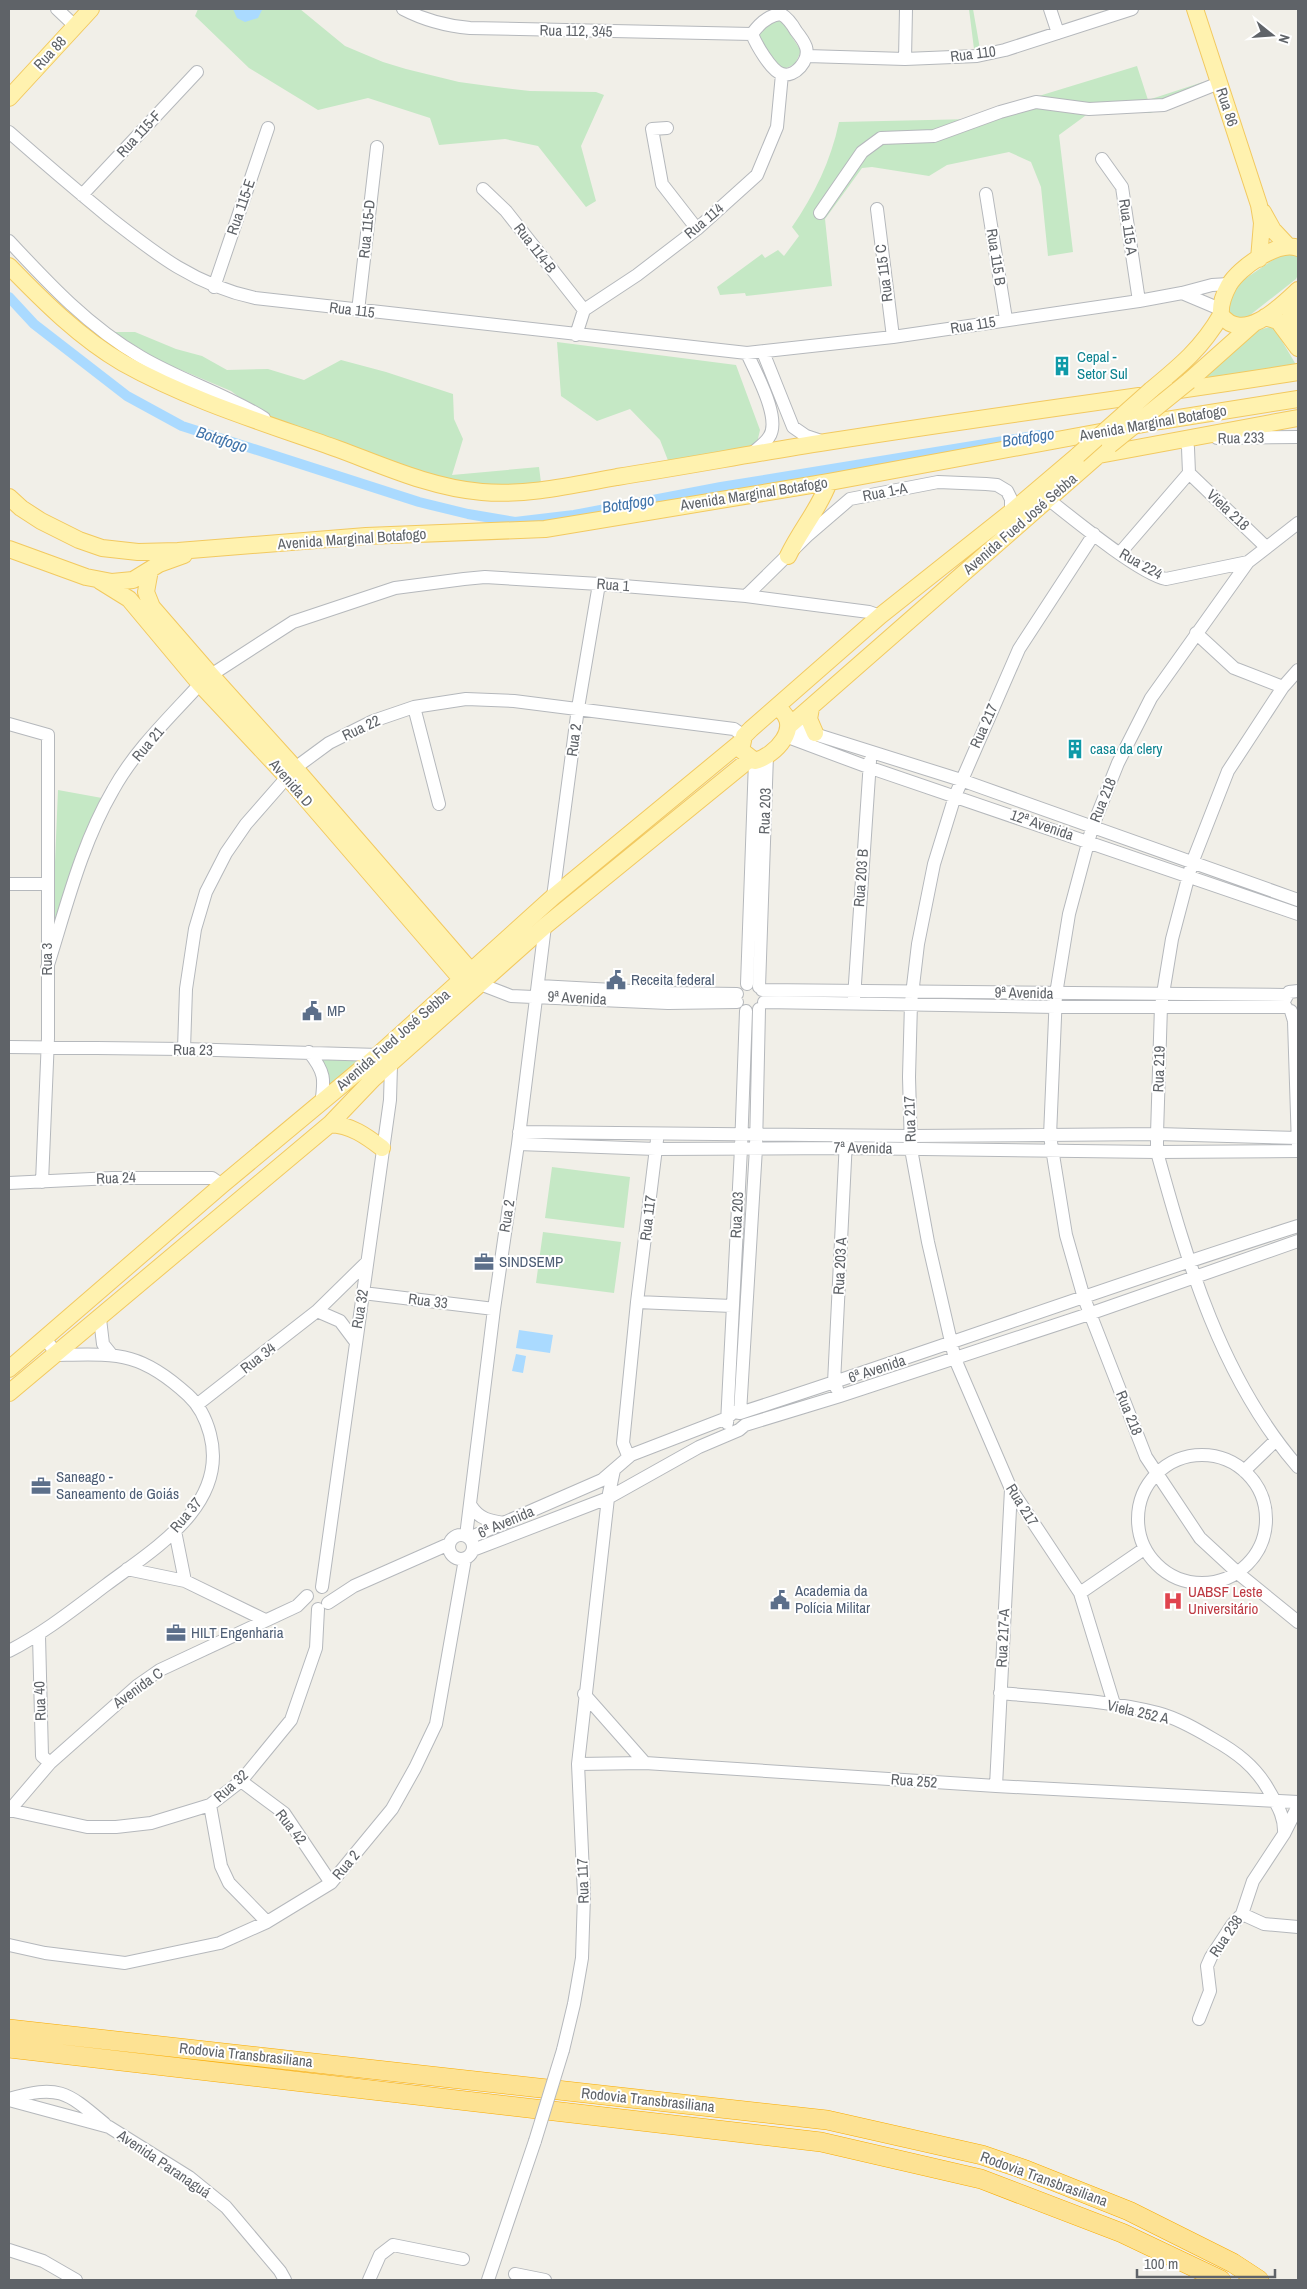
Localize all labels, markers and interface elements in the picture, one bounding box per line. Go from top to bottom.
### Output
north arrow [1247,10,1297,60]
street label: Rua 112, 345 [539,19,613,42]
street label: Rua 88 [28,31,71,74]
text: N [1275,32,1294,45]
street label: Rua 110 [949,40,997,67]
street label: Rua 86 [1211,85,1244,129]
street label: Rua 115-F [111,106,166,162]
street label: Rua 115-E [221,176,260,238]
street label: Rua 115 A [1114,197,1143,257]
street label: Rua 114 [679,198,728,243]
street label: Rua 115-D [353,199,380,259]
street label: Rua 114-B [509,218,561,277]
street label: Rua 115 B [982,227,1011,287]
street label: Rua 115 C [870,243,897,303]
street label: Rua 115 [328,296,376,323]
street label: Rua 115 [949,311,997,338]
place label: Cepal - Setor Sul [1077,346,1128,384]
building icon: Cepal - Setor Sul [1051,355,1073,377]
street label: Avenida Marginal Botafogo [1077,399,1228,446]
water label: Botafogo [194,420,250,458]
water label: Botafogo [1000,422,1056,452]
street label: Rua 233 [1218,427,1265,448]
street label: Avenida Fued José Sebba [957,468,1081,580]
street label: Avenida Marginal Botafogo [678,471,829,516]
street label: Rua 1-A [861,477,910,506]
street label: Viela 218 [1202,484,1255,535]
water label: Botafogo [600,488,656,518]
street label: Avenida Marginal Botafogo [276,523,427,554]
street label: Rua 224 [1116,543,1167,584]
street label: Rua 1 [596,573,630,596]
street label: Rua 217 [964,700,1003,751]
street label: Rua 22 [338,710,383,745]
street label: Rua 21 [127,722,169,766]
street label: Rua 2 [561,722,586,758]
building icon: casa da clery [1064,738,1086,760]
place label: casa da clery [1090,738,1163,759]
street label: Avenida D [264,753,318,811]
street label: Rua 218 [1084,774,1121,825]
street label: Rua 203 [753,787,776,835]
street label: 12ª Avenida [1008,804,1077,845]
street label: Rua 203 B [848,848,873,908]
street label: Rua 3 [36,942,57,975]
public building icon: Receita federal [605,969,627,991]
place label: Receita federal [631,969,714,990]
street label: 9ª Avenida [994,981,1054,1004]
street label: Avenida Fued José Sebba [330,984,454,1096]
street label: 9ª Avenida [547,985,607,1010]
public building icon: MP [301,1000,323,1022]
place label: MP [327,1000,345,1021]
street label: Rua 23 [173,1039,213,1060]
street label: Rua 219 [1147,1045,1170,1093]
street label: Rua 217 [898,1095,921,1143]
street label: 7ª Avenida [833,1136,893,1159]
street label: Rua 24 [96,1166,136,1189]
street label: Rua 203 [725,1191,748,1239]
street label: Rua 117 [634,1194,661,1242]
street label: Rua 2 [494,1198,519,1234]
street label: Rua 203 A [828,1236,852,1295]
office icon: SINDSEMP [473,1251,495,1273]
place label: SINDSEMP [499,1251,563,1272]
street label: Rua 32 [346,1288,373,1330]
street label: Rua 33 [407,1288,449,1313]
street label: Rua 34 [236,1337,280,1378]
street label: 6ª Avenida [846,1349,908,1388]
street label: Rua 218 [1111,1387,1148,1438]
place label: Saneago - Saneamento de Goiás [56,1466,179,1504]
office icon: Saneago - Saneamento de Goiás [30,1475,52,1497]
street label: Rua 217 [1001,1479,1044,1530]
street label: Rua 37 [165,1493,207,1537]
street label: 6ª Avenida [475,1500,537,1543]
place label: Academia da Polícia Militar [794,1580,870,1618]
place label: UABSF Leste Universitário [1188,1581,1263,1619]
public building icon: Academia da Polícia Militar [769,1589,791,1611]
hospital icon: UABSF Leste Universitário [1162,1590,1184,1612]
street label: Rua 217-A [990,1607,1015,1668]
office icon: HILT Engenharia [165,1622,187,1644]
place label: HILT Engenharia [191,1622,284,1643]
street label: Avenida C [108,1662,167,1713]
street label: Rua 40 [28,1681,51,1721]
street label: Viela 252 A [1105,1694,1172,1729]
street label: Rua 32 [209,1764,253,1807]
street label: Rua 252 [890,1768,938,1793]
street label: Rua 42 [271,1805,312,1849]
street label: Rua 2 [327,1845,364,1884]
street label: Rua 117 [571,1858,594,1904]
street label: Rua 238 [1204,1910,1247,1961]
street label: Rodovia Transbrasiliana [178,2037,314,2072]
street label: Rodovia Transbrasiliana [580,2082,716,2117]
street label: Avenida Paranaguá [113,2124,215,2203]
street label: Rodovia Transbrasiliana [978,2146,1111,2211]
scale bar [1137,2246,1274,2278]
text: 100 m [1144,2253,1178,2274]

